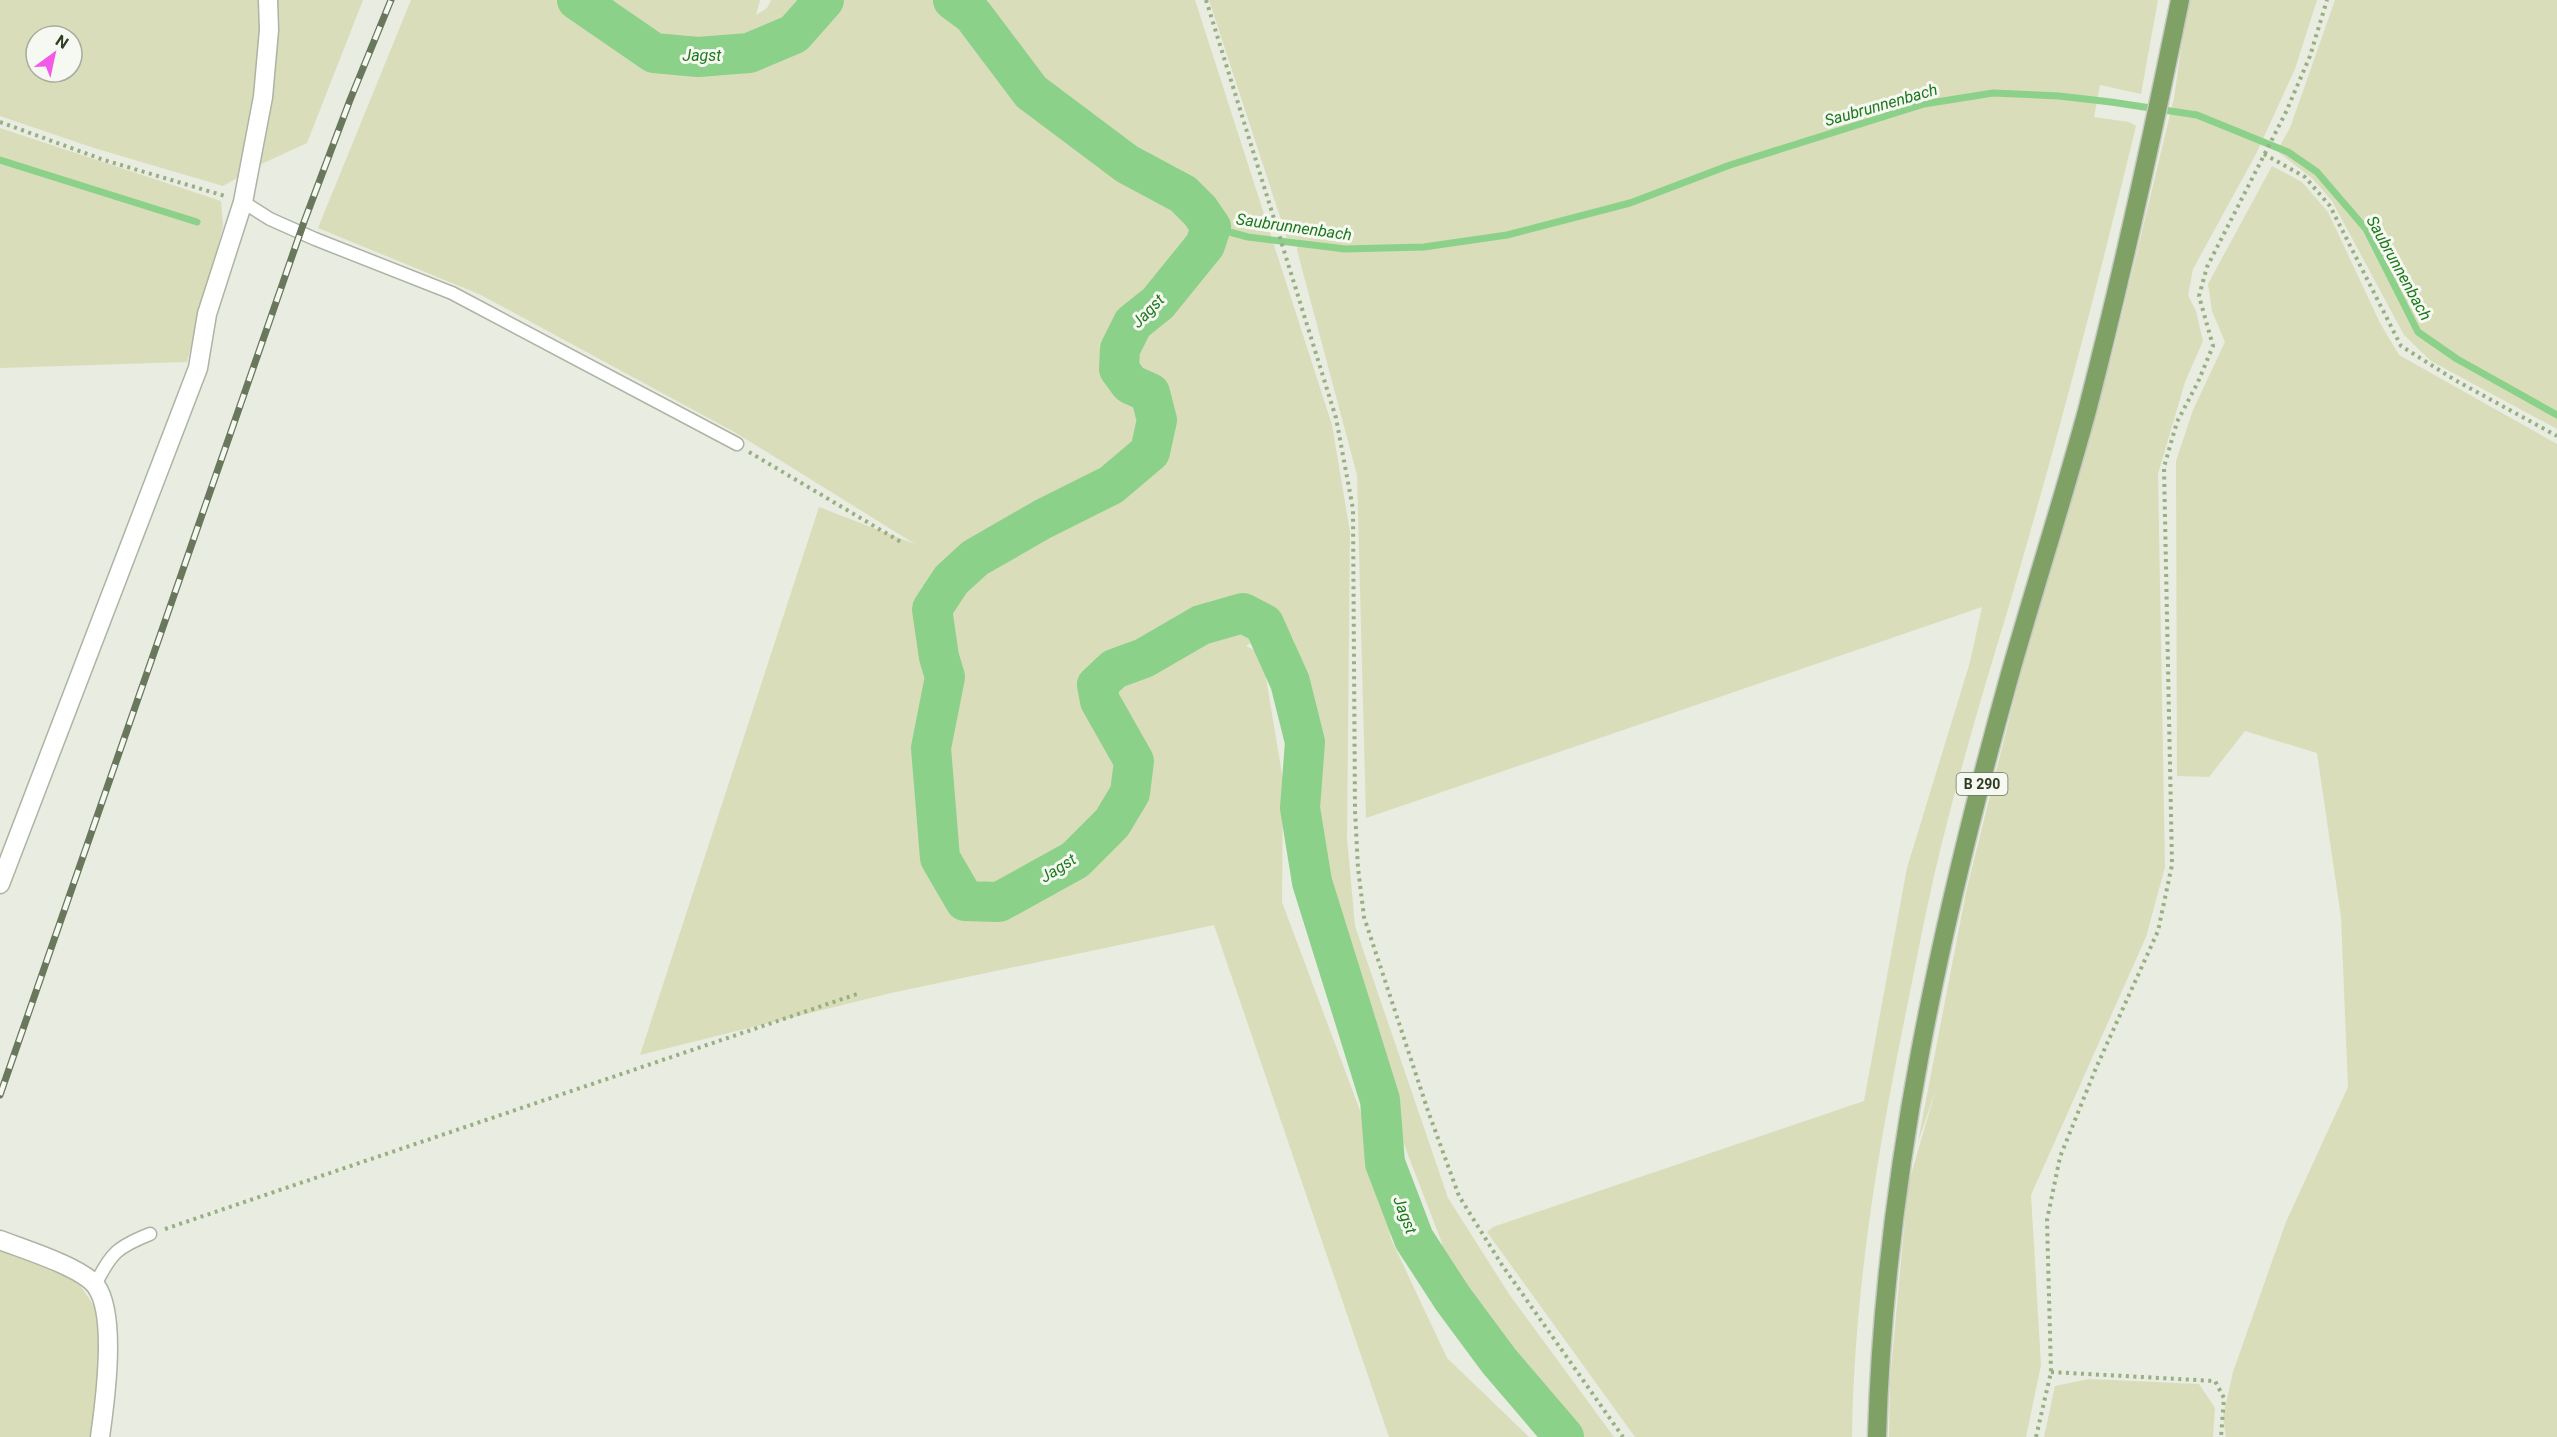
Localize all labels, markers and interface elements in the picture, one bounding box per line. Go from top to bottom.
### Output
north arrow [24,24,84,84]
text: N [52,31,72,53]
water label: Jagst [683,46,722,65]
water label: Saubrunnenbach [1822,80,1940,130]
water label: Saubrunnenbach [1235,209,1353,245]
water label: Saubrunnenbach [2362,212,2436,324]
water label: Jagst [1128,290,1169,332]
road number: B 290 [1956,773,2008,795]
water label: Jagst [1037,849,1080,886]
water label: Jagst [1389,1193,1421,1237]

